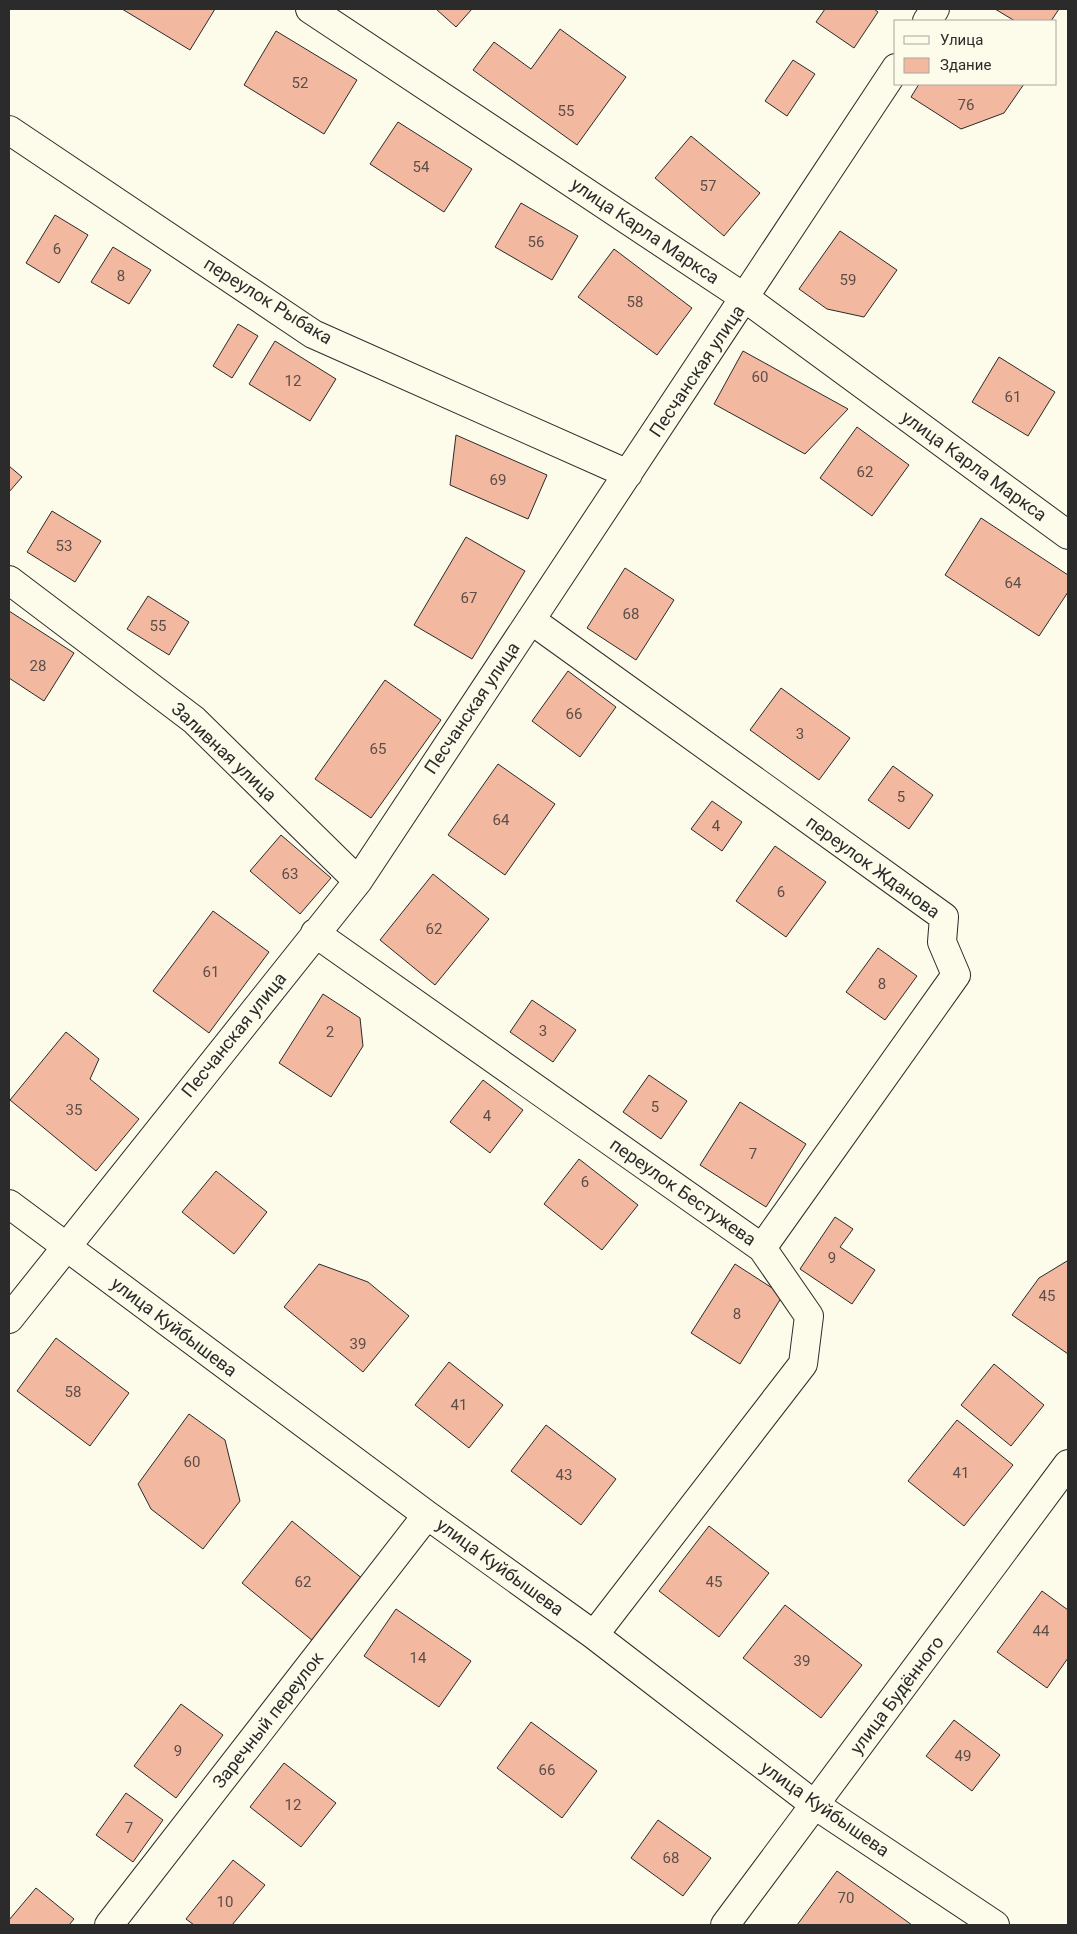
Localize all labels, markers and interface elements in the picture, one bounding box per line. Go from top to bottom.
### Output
legend [894,20,1057,85]
text: Улица [940,31,983,49]
text: Здание [940,56,991,74]
house number: 52 [292,74,308,92]
house number: 76 [958,96,974,114]
house number: 55 [558,102,574,120]
house number: 54 [413,158,430,176]
street label: улица Карла Маркса [567,173,723,288]
house number: 57 [700,177,716,195]
house number: 56 [528,233,544,251]
house number: 6 [53,240,61,258]
street label: переулок Рыбака [200,253,336,348]
house number: 8 [117,267,125,285]
house number: 59 [840,271,856,289]
house number: 58 [627,293,643,311]
street label: Песчанская улица [645,301,748,441]
house number: 60 [752,368,768,386]
house number: 12 [285,372,301,390]
house number: 61 [1005,388,1021,406]
street label: улица Карла Маркса [898,406,1051,525]
house number: 62 [857,463,873,481]
house number: 69 [490,471,506,489]
house number: 53 [56,537,72,555]
house number: 64 [1005,574,1022,592]
house number: 67 [461,589,477,607]
house number: 68 [623,605,639,623]
house number: 55 [150,617,166,635]
street label: Песчанская улица [420,638,523,778]
house number: 28 [30,657,46,675]
street label: Заливная улица [168,698,281,806]
house number: 66 [566,705,582,723]
house number: 3 [796,725,804,743]
house number: 65 [370,740,386,758]
house number: 5 [897,788,905,806]
house number: 64 [493,811,510,829]
street label: переулок Жданова [802,811,944,922]
house number: 4 [712,817,721,835]
house number: 63 [282,865,298,883]
house number: 6 [777,883,785,901]
house number: 62 [426,920,442,938]
house number: 61 [203,963,219,981]
street label: Песчанская улица [177,968,290,1101]
house number: 8 [878,975,886,993]
house number: 3 [539,1022,547,1040]
house number: 2 [326,1023,334,1041]
house number: 5 [651,1098,659,1116]
house number: 35 [66,1101,82,1119]
house number: 4 [483,1107,492,1125]
street label: переулок Бестужева [606,1133,760,1250]
house number: 7 [749,1145,757,1163]
house number: 6 [581,1173,589,1191]
house number: 9 [828,1249,836,1267]
street label: улица Куйбышева [107,1272,241,1381]
house number: 45 [1039,1287,1055,1305]
house number: 8 [733,1305,741,1323]
house number: 39 [350,1335,366,1353]
house number: 58 [65,1383,81,1401]
house number: 41 [451,1396,467,1414]
house number: 60 [184,1453,200,1471]
house number: 41 [953,1464,969,1482]
house number: 43 [556,1466,572,1484]
street label: улица Куйбышева [433,1513,568,1620]
house number: 62 [295,1573,311,1591]
house number: 45 [706,1573,722,1591]
house number: 44 [1033,1622,1050,1640]
street label: улица Будённого [845,1632,948,1758]
street label: Заречный переулок [208,1647,327,1792]
house number: 14 [410,1649,427,1667]
house number: 39 [794,1652,810,1670]
house number: 9 [174,1742,182,1760]
house number: 49 [955,1747,971,1765]
street label: улица Куйбышева [757,1756,894,1861]
house number: 66 [539,1761,555,1779]
house number: 12 [285,1796,301,1814]
house number: 7 [125,1819,133,1837]
house number: 68 [663,1849,679,1867]
house number: 70 [838,1889,854,1907]
house number: 10 [217,1893,233,1911]

